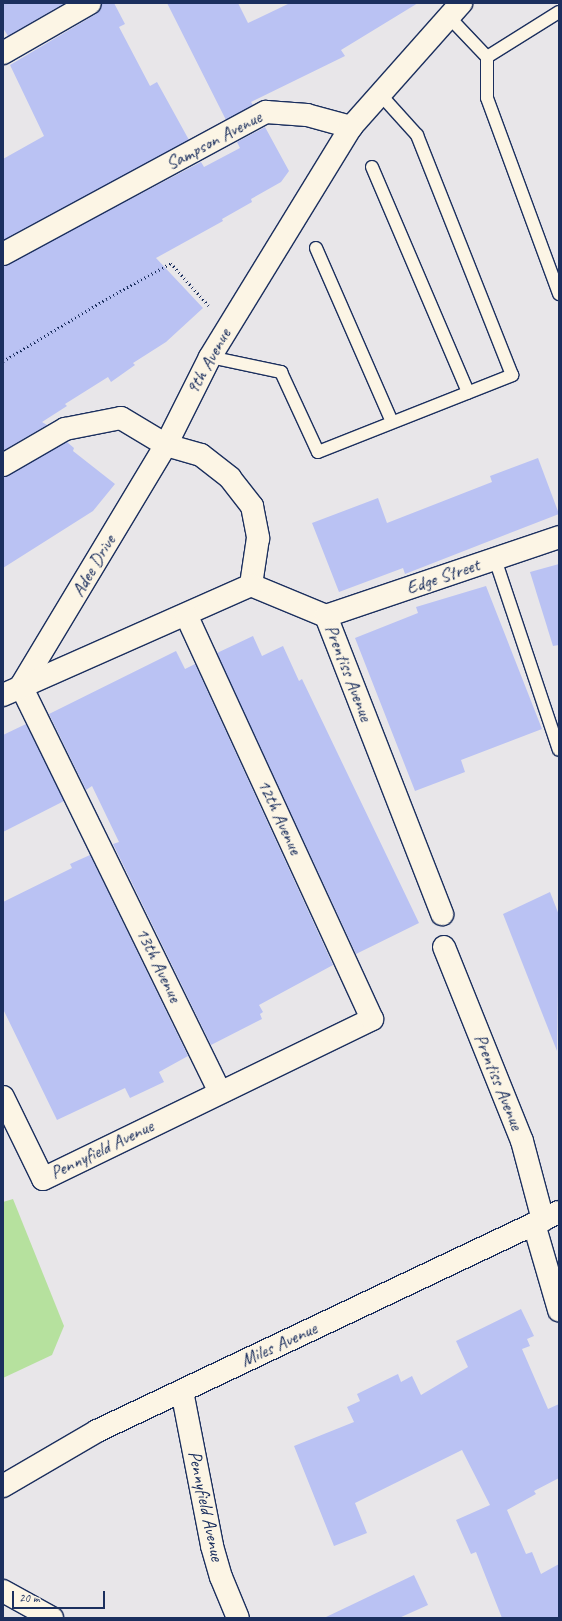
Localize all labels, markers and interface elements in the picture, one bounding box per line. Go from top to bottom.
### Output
street label: Sampson Avenue [162,106,266,176]
street label: 9th Avenue [182,325,236,399]
street label: Adee Drive [67,531,121,601]
street label: Edge Street [403,554,483,600]
street label: Prentiss Avenue [319,622,377,724]
street label: 12th Avenue [252,776,306,858]
street label: 13th Avenue [130,924,186,1006]
street label: Prentiss Avenue [468,1031,528,1133]
street label: Pennyfield Avenue [47,1115,157,1185]
street label: Miles Avenue [237,1317,321,1373]
street label: Pennyfield Avenue [182,1449,228,1563]
scale bar [14,1583,107,1609]
text: 20 m [19,1590,39,1606]

